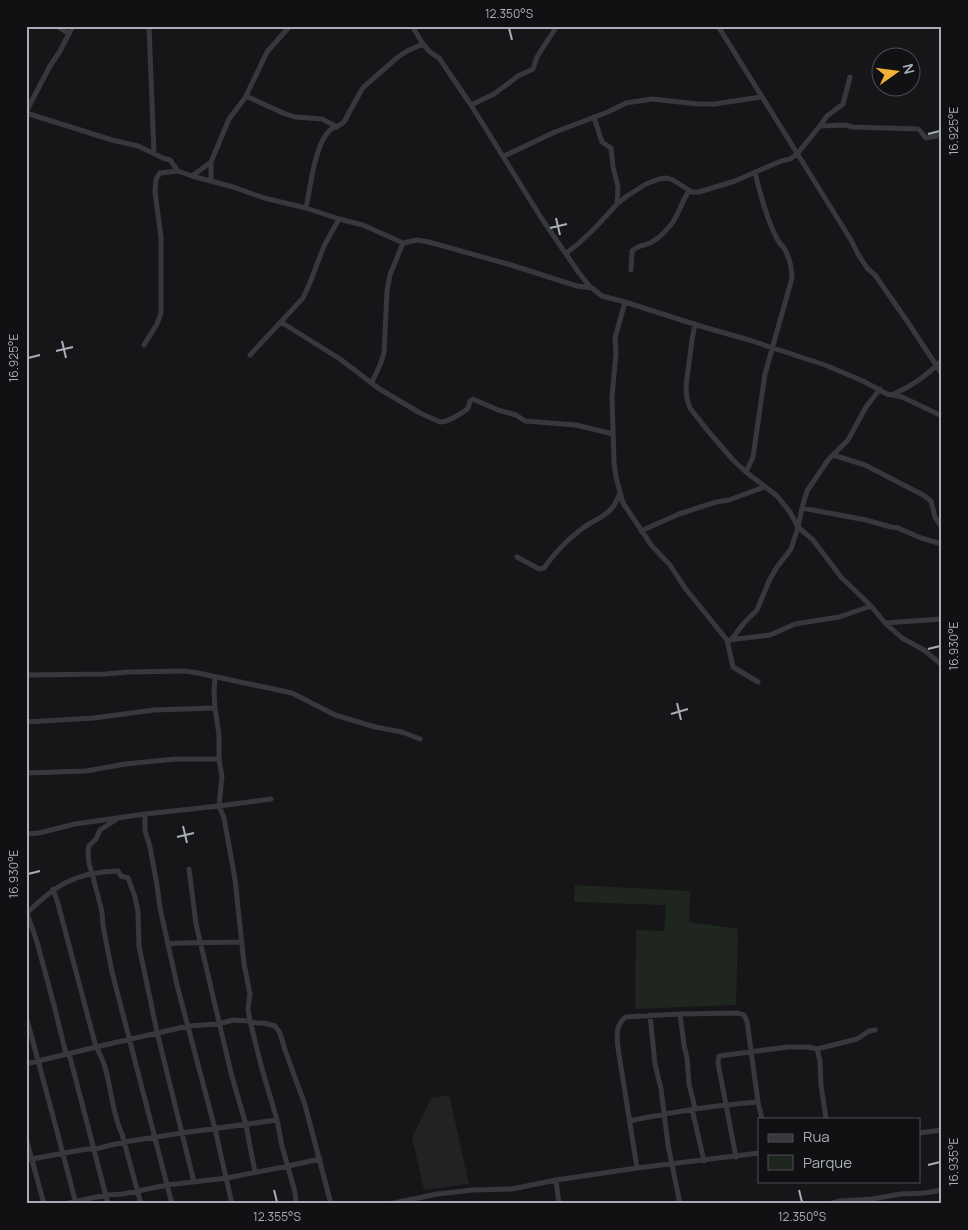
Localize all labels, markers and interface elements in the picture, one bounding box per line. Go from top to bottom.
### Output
text: 12.350°S [485,5,533,22]
north arrow [870,48,920,98]
text: N [899,62,920,76]
text: 16.925°E [945,107,962,155]
text: 16.925°E [5,334,22,382]
text: 16.930°E [945,621,962,670]
text: 16.930°E [5,849,22,898]
legend [758,1118,920,1182]
text: Rua [803,1126,830,1147]
text: 16.935°E [945,1138,962,1186]
text: Parque [803,1152,852,1173]
text: 12.355°S [253,1208,301,1225]
text: 12.350°S [778,1208,826,1225]

